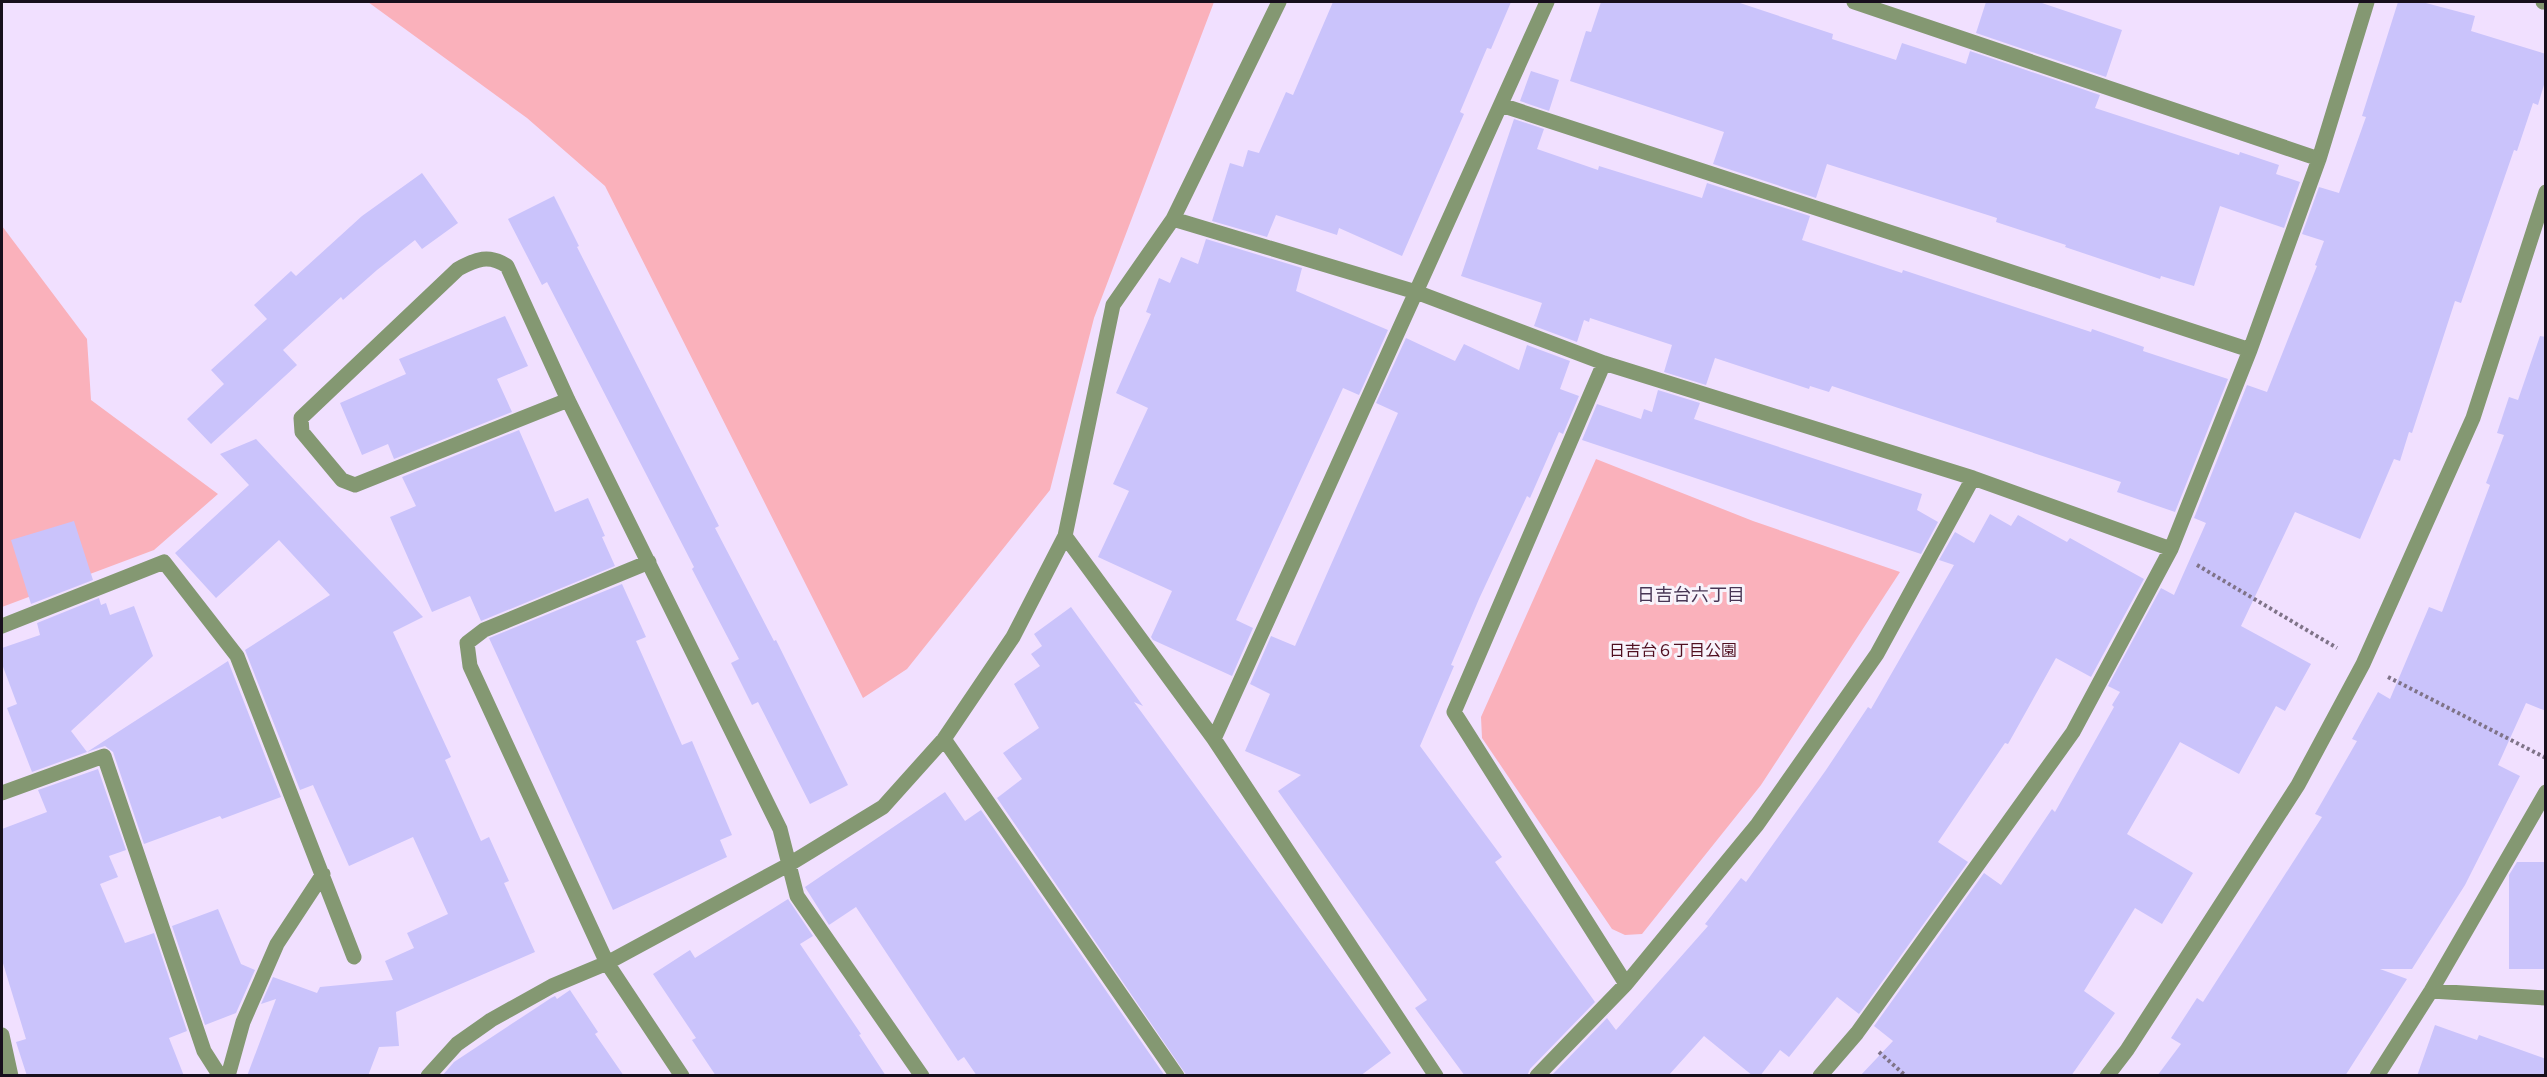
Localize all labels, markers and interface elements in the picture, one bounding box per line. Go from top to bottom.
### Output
district label: 日吉台六丁目 [1637,583,1745,606]
park label: 日吉台６丁目公園 [1609,640,1737,660]

